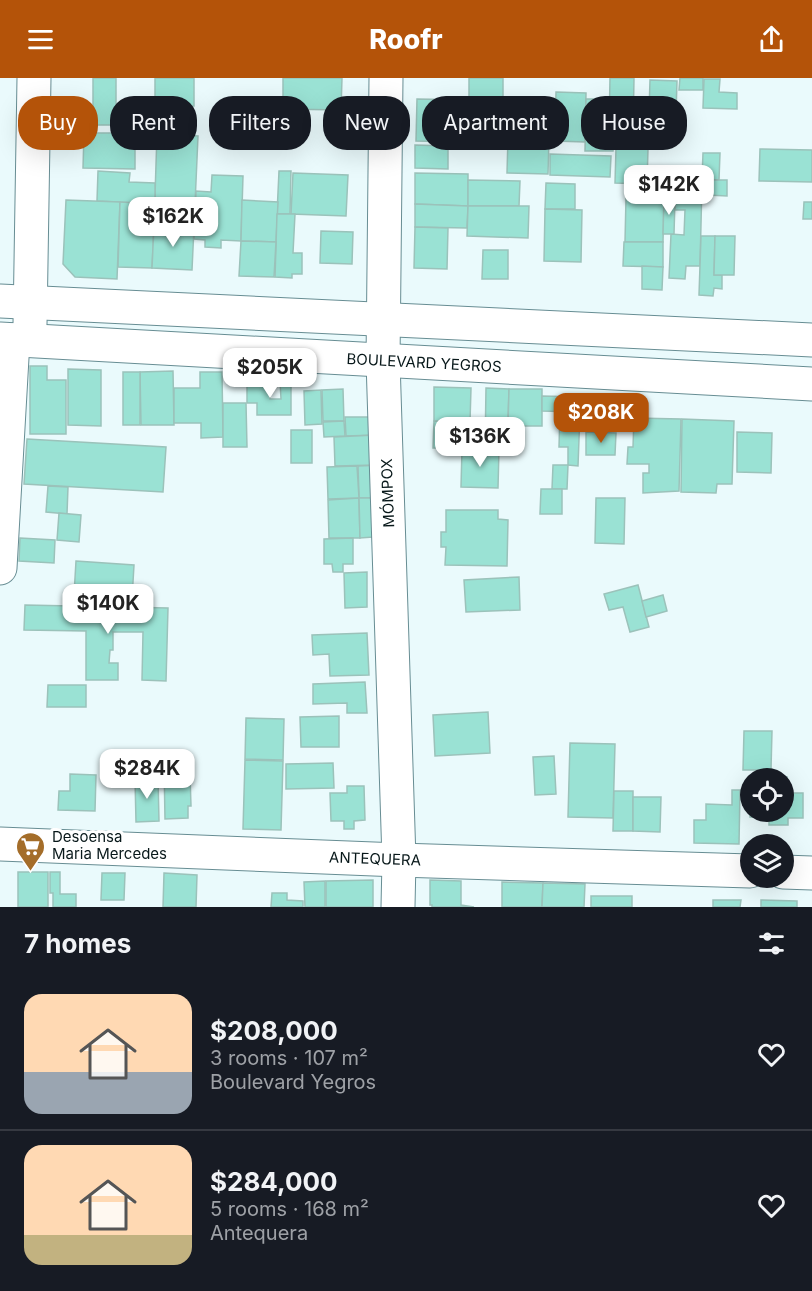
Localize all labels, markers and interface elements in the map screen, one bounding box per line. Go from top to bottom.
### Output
icon: menu [24,23,57,56]
text: Roofr [369,23,443,56]
icon: share [755,23,788,56]
chip: Buy [18,96,98,150]
chip: Rent [110,96,197,150]
chip: Filters [209,96,311,150]
chip: New [323,96,410,150]
chip: Apartment [422,96,569,150]
chip: House [581,96,687,150]
pin: $142K [627,165,711,216]
text: $142K [638,172,700,196]
pin: $162K [131,197,215,248]
text: $162K [142,204,204,228]
pin: $205K [228,348,312,399]
street label: BOULEVARD YEGROS [346,349,502,376]
text: $205K [237,355,303,379]
pin: $208K [559,393,643,444]
text: $208K [568,400,634,424]
pin: $136K [438,417,522,468]
text: $136K [449,424,511,448]
street label: MÓMPOX [377,458,398,528]
pin: $140K [66,584,150,635]
text: $140K [76,591,140,615]
pin: $284K [105,749,189,800]
text: $284K [114,756,180,780]
map controls [740,768,794,888]
button: locate [740,768,794,822]
place label: Desoensa Maria Mercedes [52,827,167,863]
supermarket icon: Desoensa Maria Mercedes [15,830,47,872]
button: layers [740,834,794,888]
street label: ANTEQUERA [329,847,421,870]
icon: filters [755,927,788,960]
text: 7 homes [24,928,131,959]
text: $208,000 [210,1015,338,1046]
icon: home [72,1018,144,1090]
icon: heart [755,1038,788,1071]
text: 3 rooms · 107 m² [210,1046,368,1070]
text: Boulevard Yegros [210,1070,376,1094]
text: $284,000 [210,1166,338,1197]
icon: home [72,1169,144,1241]
icon: heart [755,1189,788,1222]
text: 5 rooms · 168 m² [210,1197,369,1221]
text: Antequera [210,1221,308,1245]

